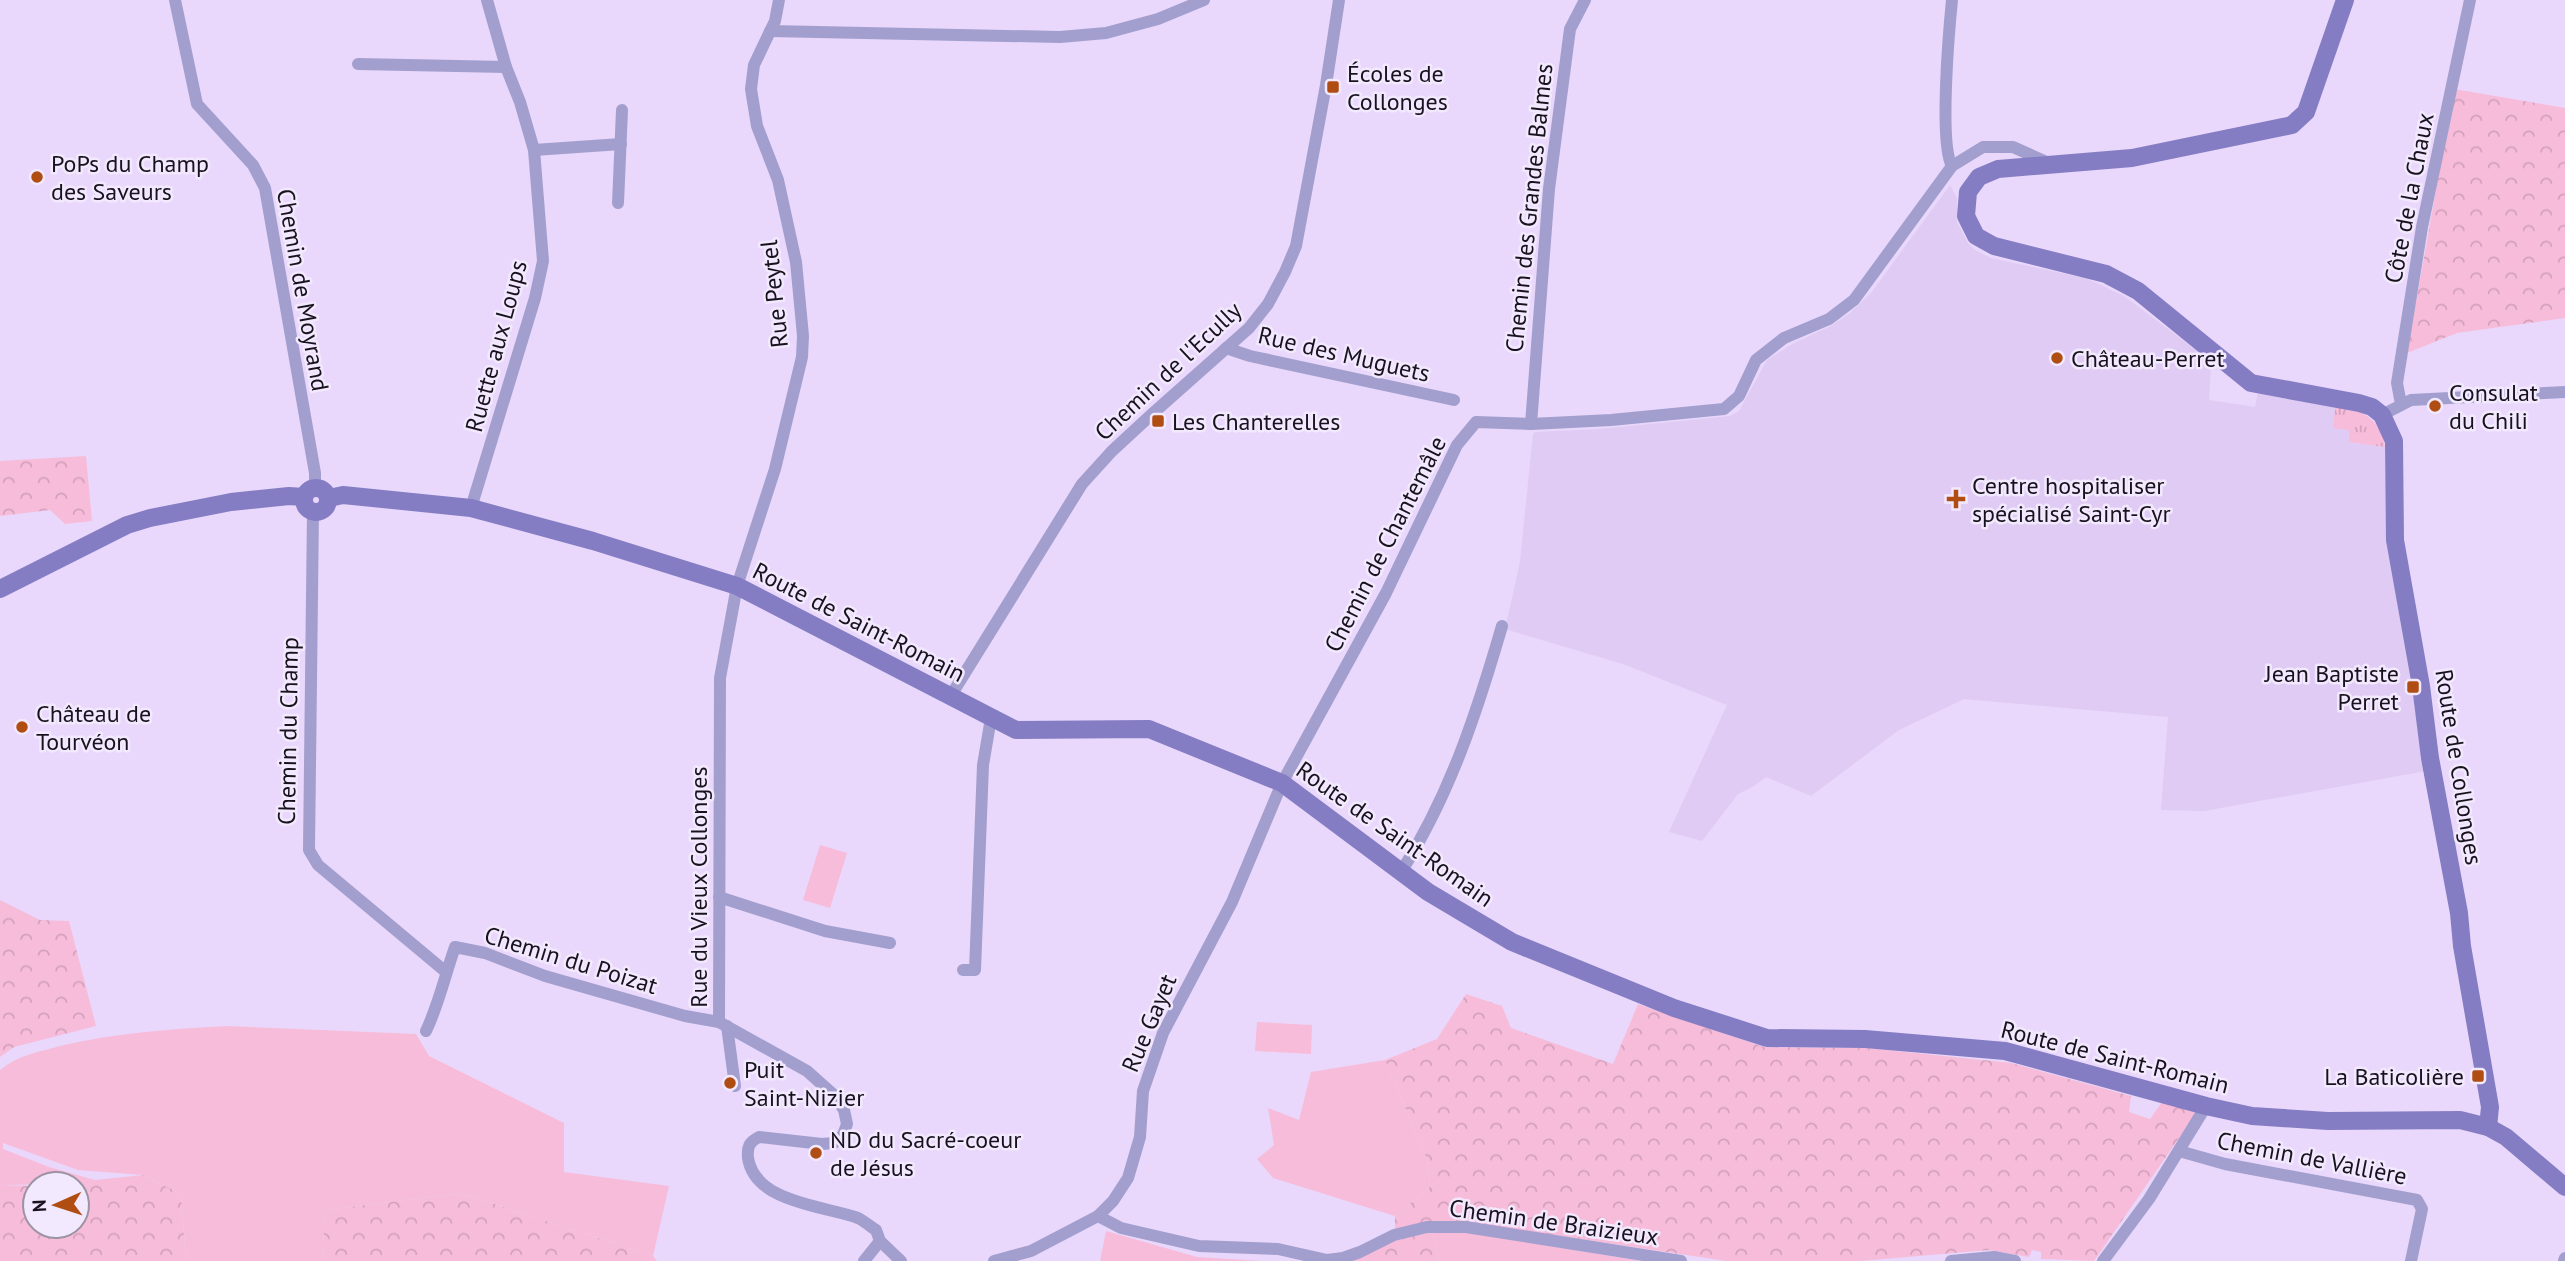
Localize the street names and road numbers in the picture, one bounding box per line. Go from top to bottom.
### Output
street label: Chemin des Grandes Balmes [1498,62,1560,354]
street label: Côte de la Chaux [2377,110,2441,286]
street label: Chemin de Moyrand [270,186,336,394]
street label: Rue Peytel [753,239,795,349]
street label: Ruette aux Loups [458,257,534,435]
street label: Chemin de l'Ecully [1088,295,1248,447]
street label: Rue des Muguets [1255,319,1433,389]
street label: Chemin de Chantemâle [1317,431,1453,657]
street label: Route de Saint-Romain [748,555,970,689]
street label: Chemin du Champ [271,637,305,825]
street label: Route de Collonges [2428,667,2490,867]
street label: Route de Saint-Romain [1290,754,1500,914]
street label: Rue du Vieux Collonges [683,766,714,1008]
street label: Chemin du Poizat [481,919,661,1001]
street label: Rue Gayet [1115,969,1183,1077]
street label: Route de Saint-Romain [1998,1014,2232,1100]
street label: Chemin de Vallière [2215,1124,2409,1192]
street label: Chemin de Braizieux [1447,1192,1661,1252]

